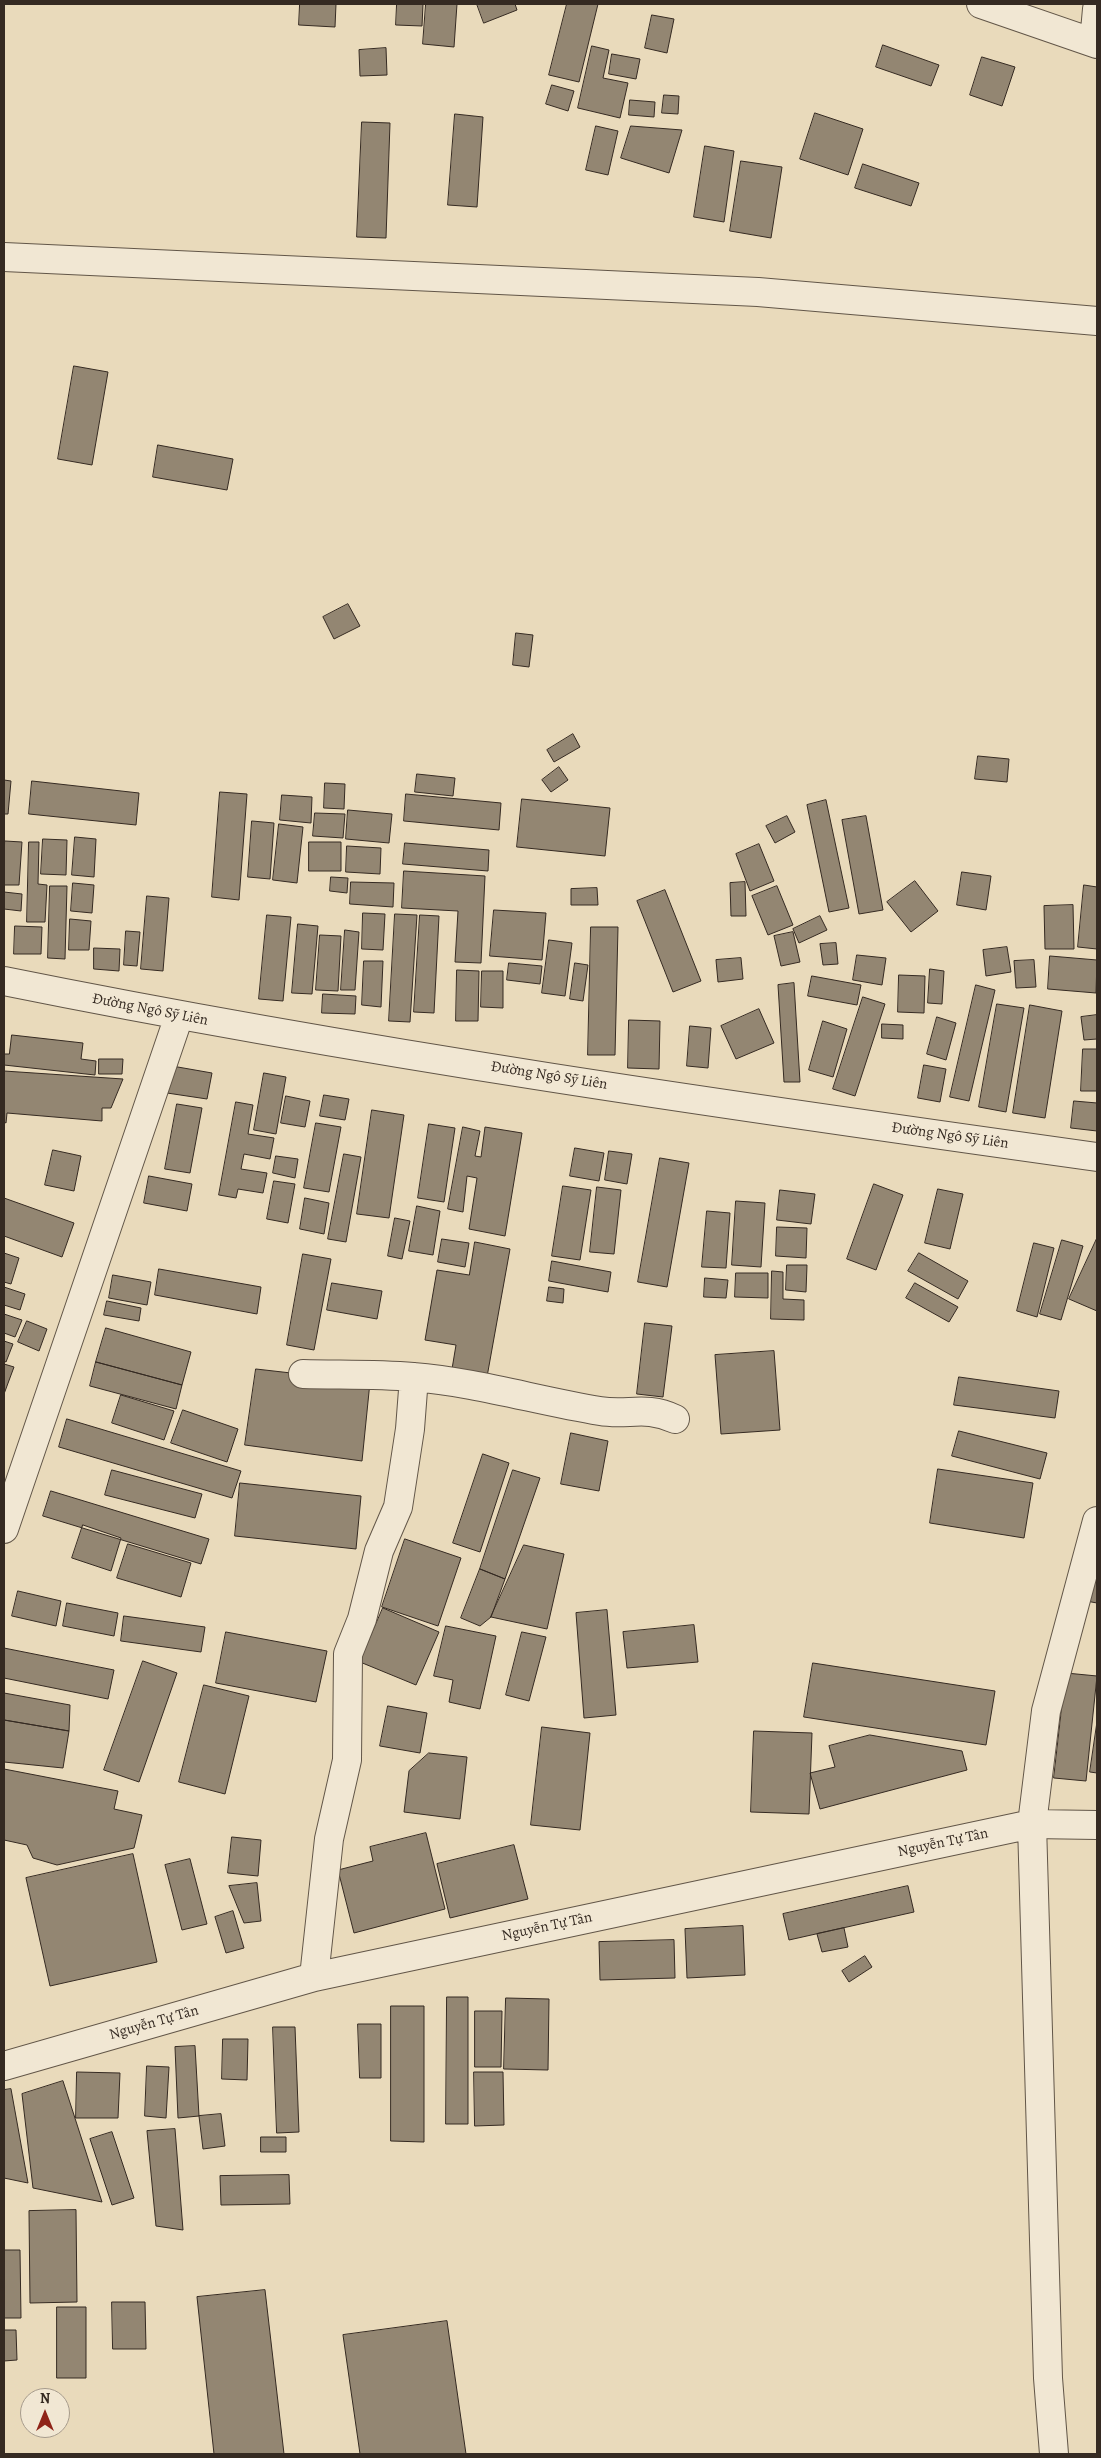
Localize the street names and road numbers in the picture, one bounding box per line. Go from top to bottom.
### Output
street label: Đường Ngô Sỹ Liên [90,990,210,1030]
street label: Đường Ngô Sỹ Liên [489,1058,609,1094]
street label: Đường Ngô Sỹ Liên [890,1119,1010,1153]
street label: Nguyễn Tự Tân [896,1825,990,1861]
street label: Nguyễn Tự Tân [500,1909,594,1945]
street label: Nguyễn Tự Tân [107,2002,201,2044]

